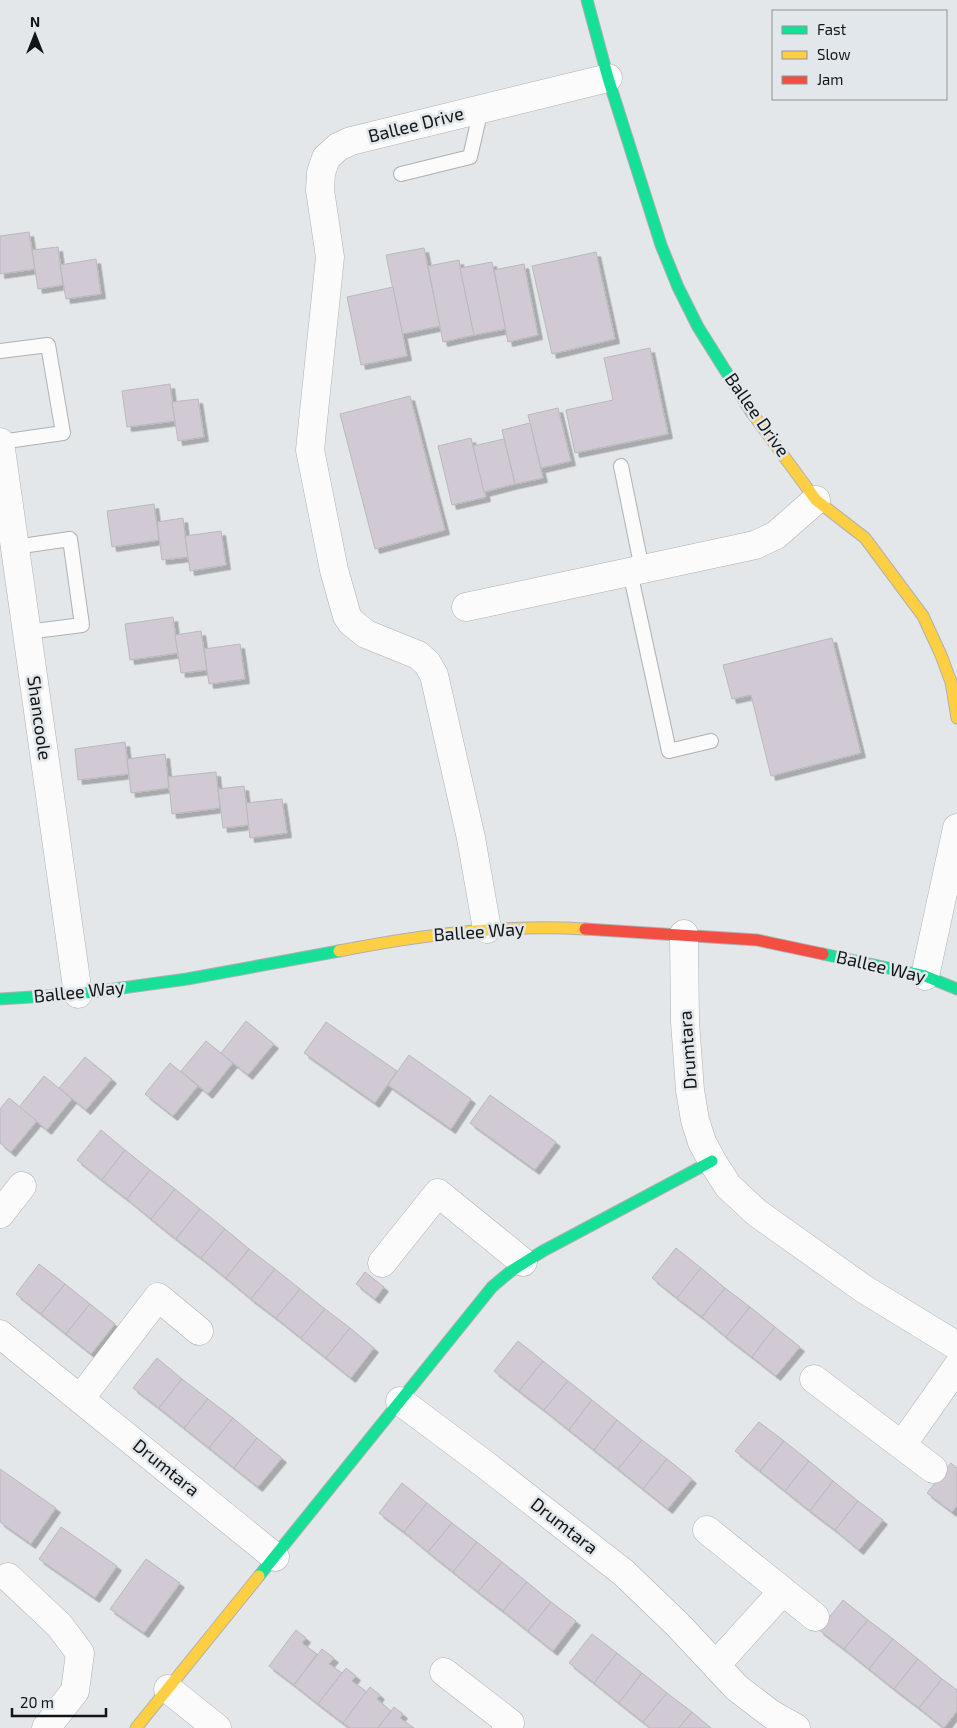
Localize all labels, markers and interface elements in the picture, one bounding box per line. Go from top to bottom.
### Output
north arrow [10,10,60,60]
legend [772,10,947,100]
text: N [30,13,40,30]
text: Fast [817,20,847,38]
text: Slow [817,45,851,63]
text: Jam [817,70,843,88]
street label: Ballee Drive [366,102,466,147]
street label: Ballee Drive [721,368,795,461]
street label: Shancoole [23,674,57,761]
street label: Ballee Way [433,917,526,945]
street label: Ballee Way [834,945,929,987]
street label: Ballee Way [32,975,126,1007]
street label: Drumtara [673,1010,701,1090]
street label: Drumtara [129,1434,204,1501]
street label: Drumtara [527,1492,603,1558]
scale bar [12,1686,106,1718]
text: 20 m [20,1693,54,1711]

